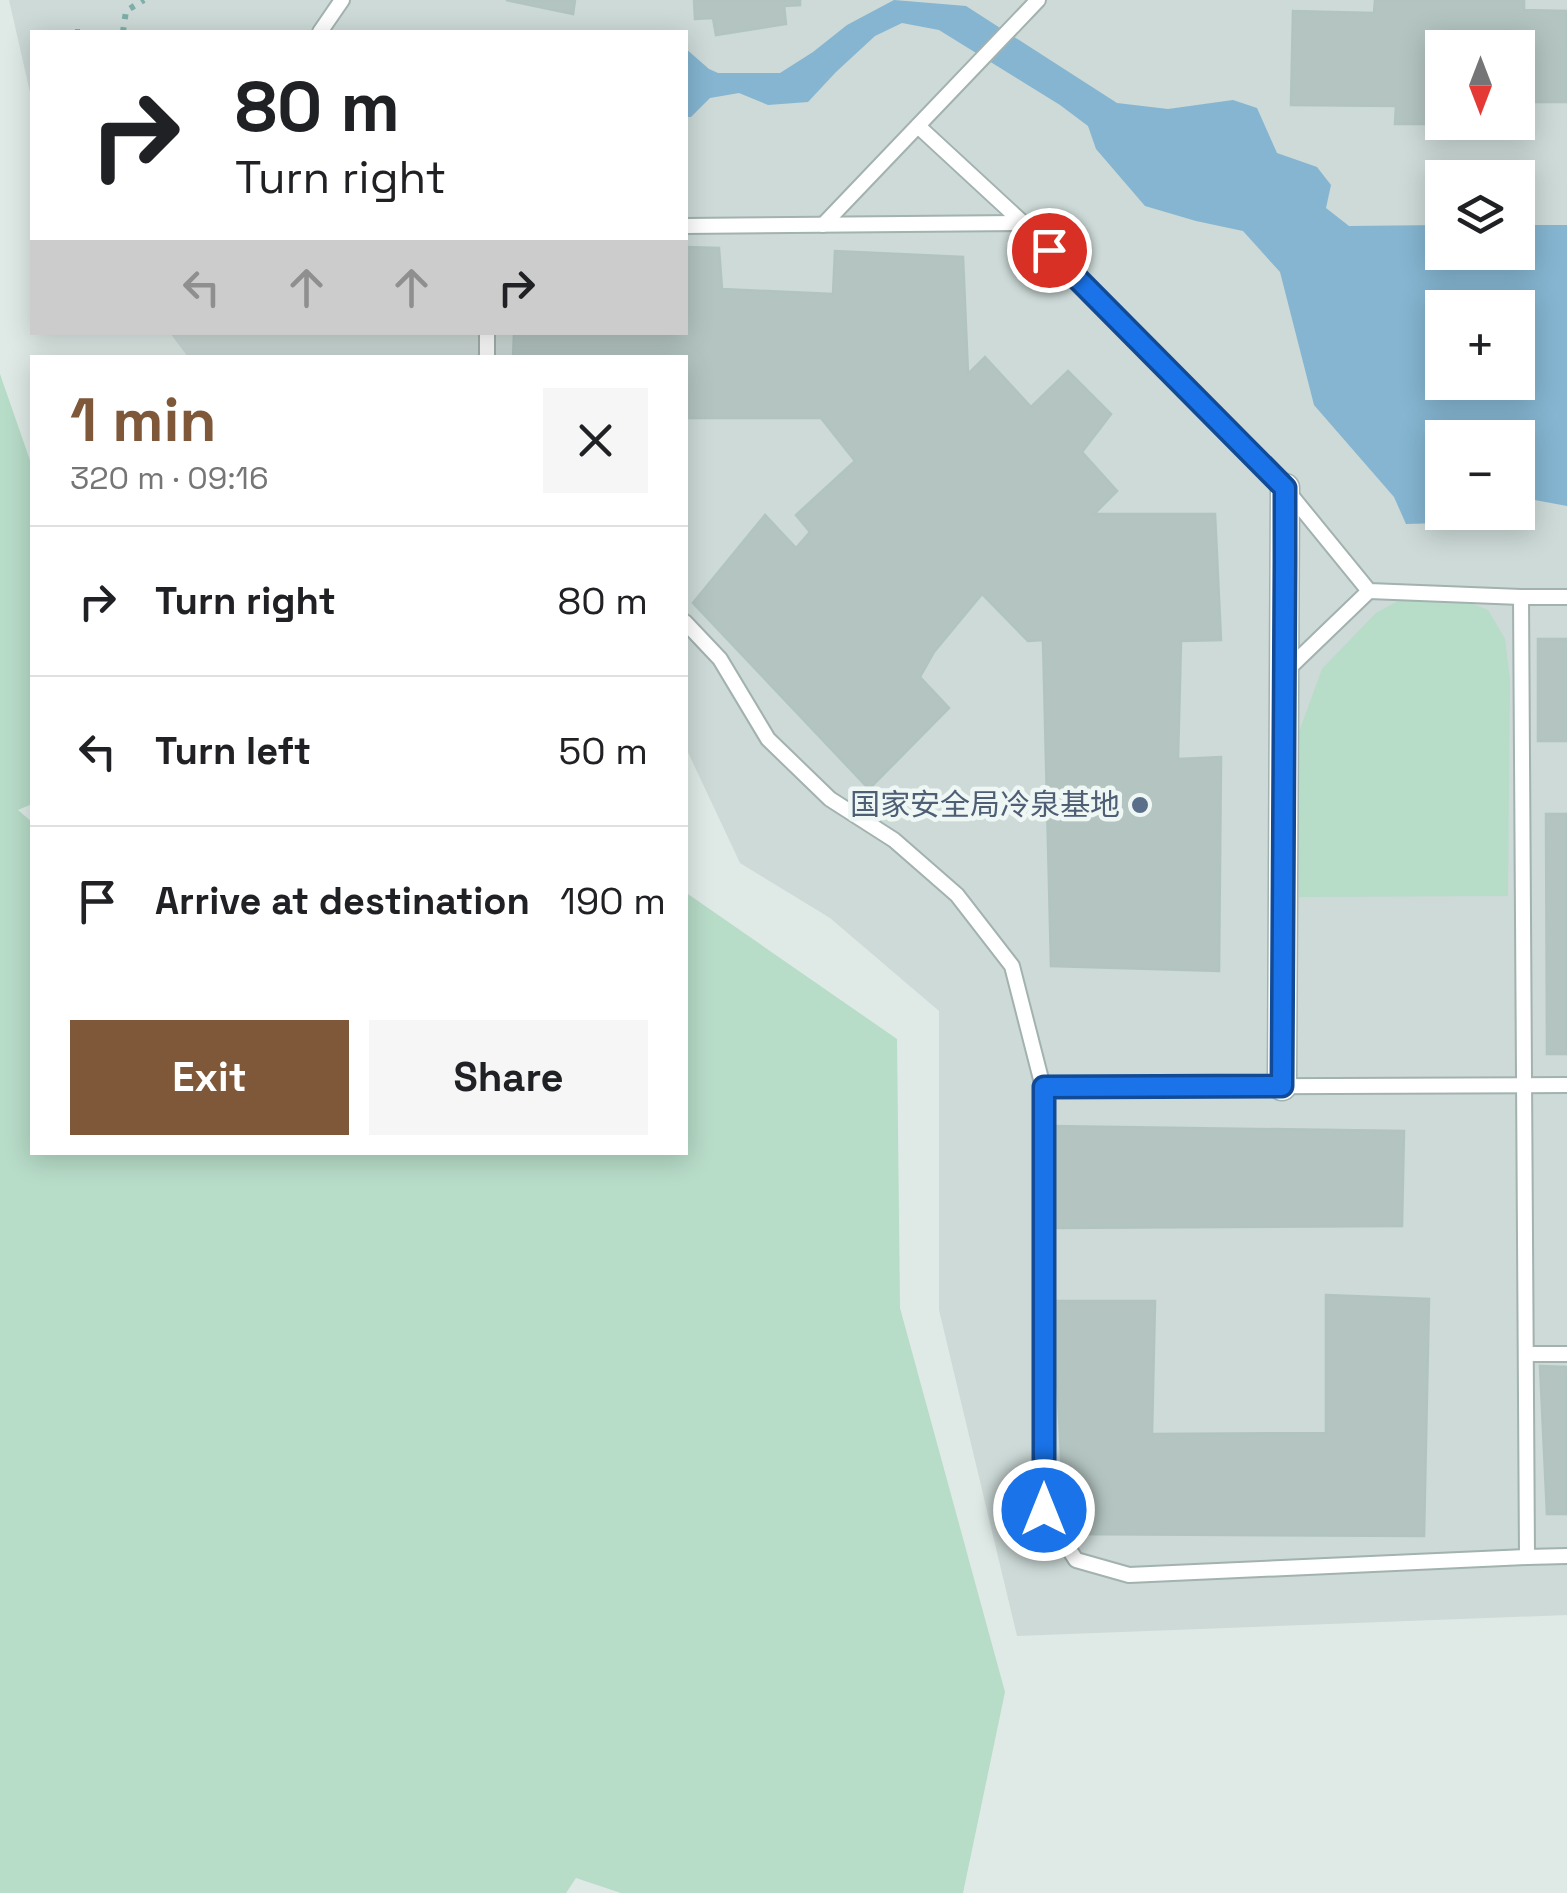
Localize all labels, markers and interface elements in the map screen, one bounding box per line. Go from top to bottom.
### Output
north arrow [1425,30,1535,140]
map controls [1425,30,1535,530]
text: 80 m [235,62,400,151]
icon: right [70,70,200,200]
text: Turn right [235,149,446,206]
button: layers [1425,160,1535,270]
pin [1007,208,1092,293]
icon: arrive [1022,223,1077,278]
icon: left [174,260,229,315]
icon: ahead [279,260,334,315]
icon: ahead [384,260,439,315]
icon: right [489,260,544,315]
button: + [1425,290,1535,400]
text: 1 min [70,382,217,459]
button: close [543,388,648,493]
button: − [1425,420,1535,530]
text: 320 m · 09:16 [70,458,268,498]
icon: right [70,574,125,629]
text: Turn right [155,577,336,625]
text: 80 m [558,577,648,625]
icon: left [70,724,125,779]
text: Turn left [155,727,311,775]
text: 50 m [558,727,648,775]
place label: 国家安全局冷泉基地 [850,785,1120,824]
marker: 国家安全局冷泉基地 [1129,794,1151,816]
icon: arrive [70,874,125,929]
text: Arrive at destination [155,877,530,925]
text: 190 m [560,877,666,925]
button: Exit [70,1020,349,1135]
button: Share [369,1020,648,1135]
position arrow [992,1458,1096,1562]

